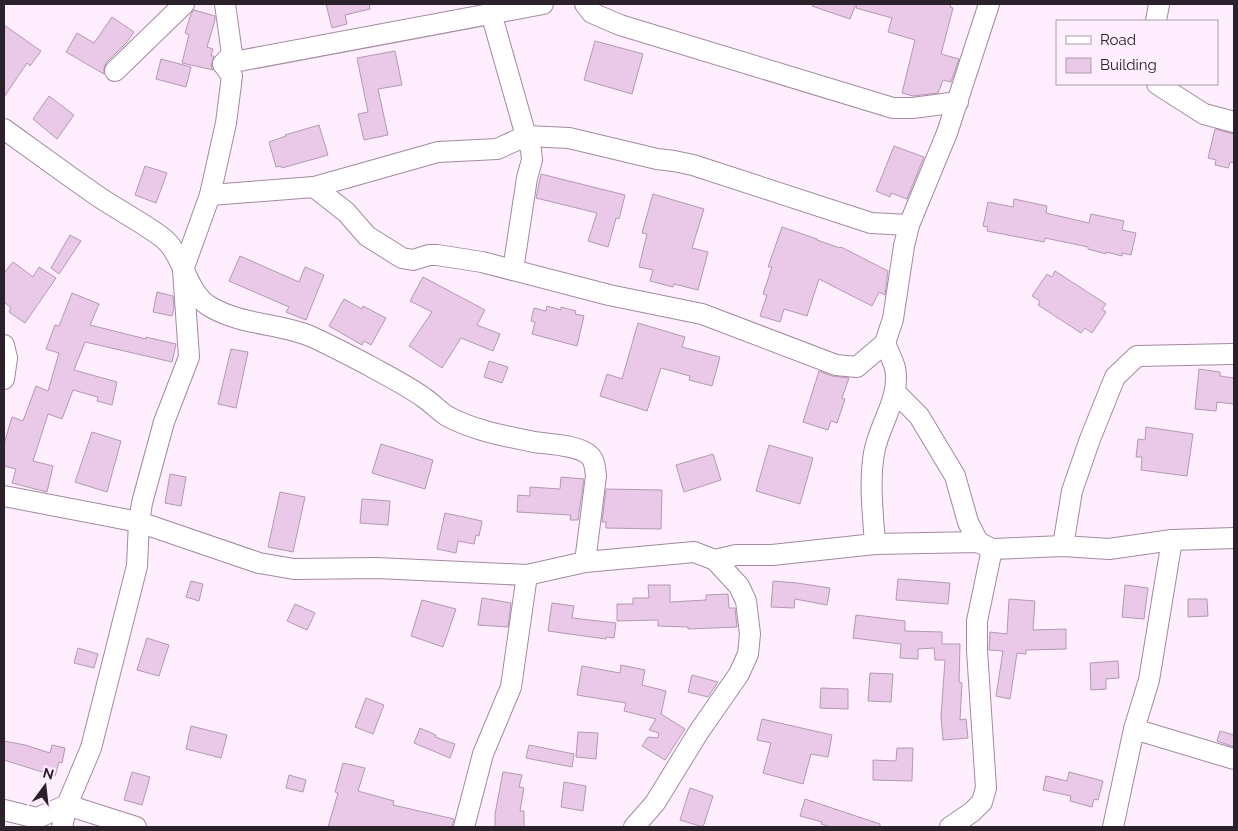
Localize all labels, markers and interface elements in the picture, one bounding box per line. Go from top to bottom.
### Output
legend [1056,20,1218,85]
text: Road [1100,31,1136,49]
text: Building [1100,56,1157,74]
north arrow [20,761,70,811]
text: N [41,764,56,783]

